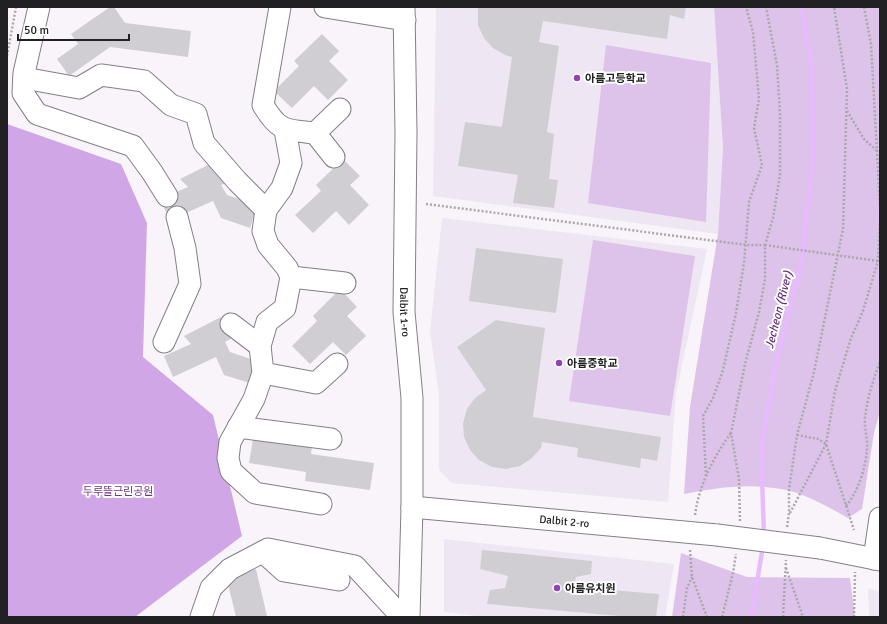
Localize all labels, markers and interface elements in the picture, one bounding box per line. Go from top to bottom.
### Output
scale bar [18,16,129,42]
text: 50 m [24,23,49,38]
place label: 아름고등학교 [585,72,646,85]
marker: 아름고등학교 [572,73,582,83]
water label: Jecheon (River) [762,269,796,350]
street label: Dalbit 1-ro [397,287,413,338]
place label: 아름중학교 [567,357,618,370]
marker: 아름중학교 [554,358,564,368]
park label: 두루뜰근린공원 [83,485,153,498]
street label: Dalbit 2-ro [539,512,590,530]
place label: 아름유치원 [565,582,616,595]
marker: 아름유치원 [552,583,562,593]

